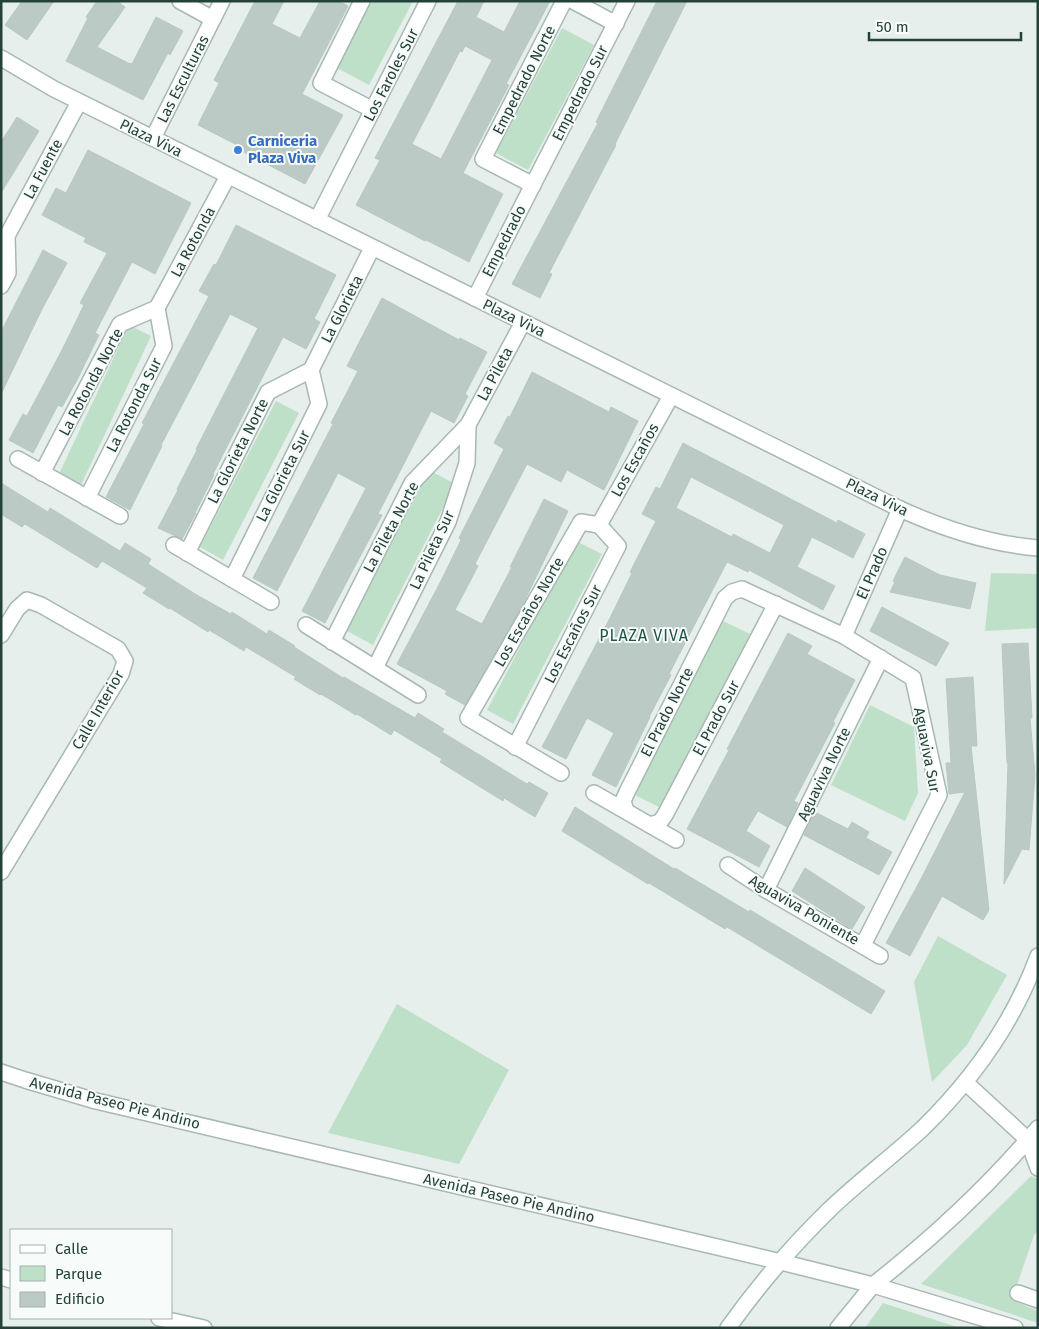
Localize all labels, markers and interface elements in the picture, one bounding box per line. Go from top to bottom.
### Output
scale bar [869,10,1022,42]
text: 50 m [876,18,909,36]
street label: Empedrado Norte [489,22,559,138]
street label: Los Faroles Sur [360,25,422,124]
street label: Las Esculturas [153,32,213,126]
street label: Empedrado Sur [548,42,612,144]
street label: Plaza Viva [117,115,185,161]
place label: Carniceria Plaza Viva [248,132,317,167]
street label: La Fuente [20,136,66,202]
marker: Carniceria Plaza Viva [232,144,244,156]
street label: Empedrado [478,202,530,280]
street label: La Rotonda [167,204,219,280]
street label: La Glorieta [317,272,367,346]
street label: Plaza Viva [480,295,548,341]
street label: La Rotonda Norte [55,325,127,439]
street label: La Pileta [473,344,517,404]
street label: La Rotonda Sur [102,355,166,455]
street label: La Glorieta Norte [204,395,272,507]
street label: Los Escaños [607,420,663,500]
street label: La Glorieta Sur [252,427,314,525]
street label: Plaza Viva [843,474,911,520]
street label: La Pileta Norte [359,478,423,576]
street label: La Pileta Sur [406,507,458,592]
street label: El Prado [852,544,892,602]
street label: Los Escaños Norte [490,554,568,670]
street label: Los Escaños Sur [540,582,606,686]
district label: PLAZA VIVA [599,626,689,645]
street label: El Prado Norte [637,664,697,760]
street label: Calle Interior [68,667,128,753]
street label: El Prado Sur [689,677,743,759]
street label: Aguaviva Sur [910,706,944,794]
street label: Aguaviva Norte [794,724,854,824]
street label: Aguaviva Poniente [746,871,862,949]
street label: Avenida Paseo Pie Andino [28,1073,202,1133]
street label: Avenida Paseo Pie Andino [422,1170,596,1226]
legend [10,1229,172,1319]
text: Calle [55,1240,88,1258]
text: Parque [55,1265,102,1283]
text: Edificio [55,1290,105,1308]

